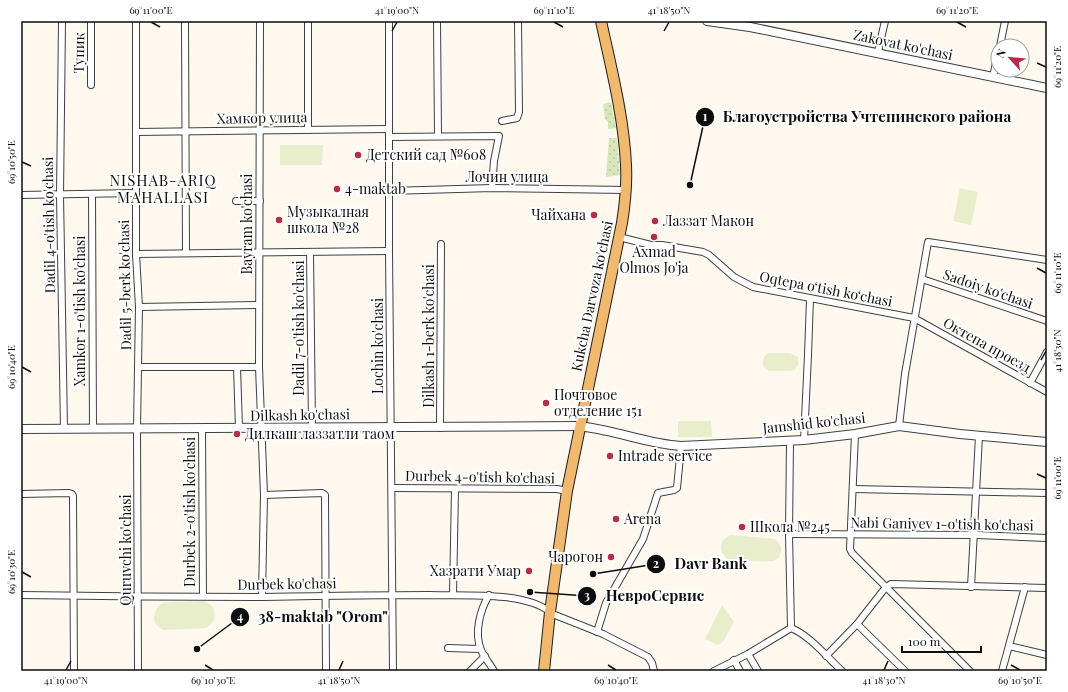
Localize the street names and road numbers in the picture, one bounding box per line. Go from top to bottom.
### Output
street label: Zakovat ko'chasi [852,25,955,64]
street label: Тупик [69,32,88,74]
street label: Хамкор улица [216,107,308,128]
street label: Dadil 4-o'tish ko'chasi [38,157,59,293]
street label: Лочин улица [464,167,549,186]
street label: Bayram ko'chasi [237,174,256,274]
street label: Kukcha Darvoza ko'chasi [566,219,617,373]
street label: Dadil 5-berk ko'chasi [114,220,135,350]
street label: Xamkor 1-o'tish ko'chasi [70,236,89,386]
street label: Dadil 7-o'tish ko'chasi [289,260,308,396]
street label: Dilkash 1-berk ko'chasi [419,264,438,408]
street label: Sadoiy ko'chasi [941,264,1036,313]
street label: Oqtepa oʻtish koʻchasi [758,266,894,311]
street label: Lochin ko'chasi [368,298,387,394]
street label: Октепа проезд [940,313,1035,377]
street label: Dilkash ko'chasi [250,404,350,425]
street label: Jamshid ko'chasi [761,408,866,437]
street label: Durbek 2-o'tish ko'chasi [180,437,199,587]
street label: Durbek 4-o'tish ko'chasi [405,466,555,487]
street label: Quruvchi ko'chasi [116,494,135,606]
street label: Nabi Ganiyev 1-o'tish ko'chasi [850,512,1034,535]
street label: Durbek ko'chasi [237,573,337,594]

